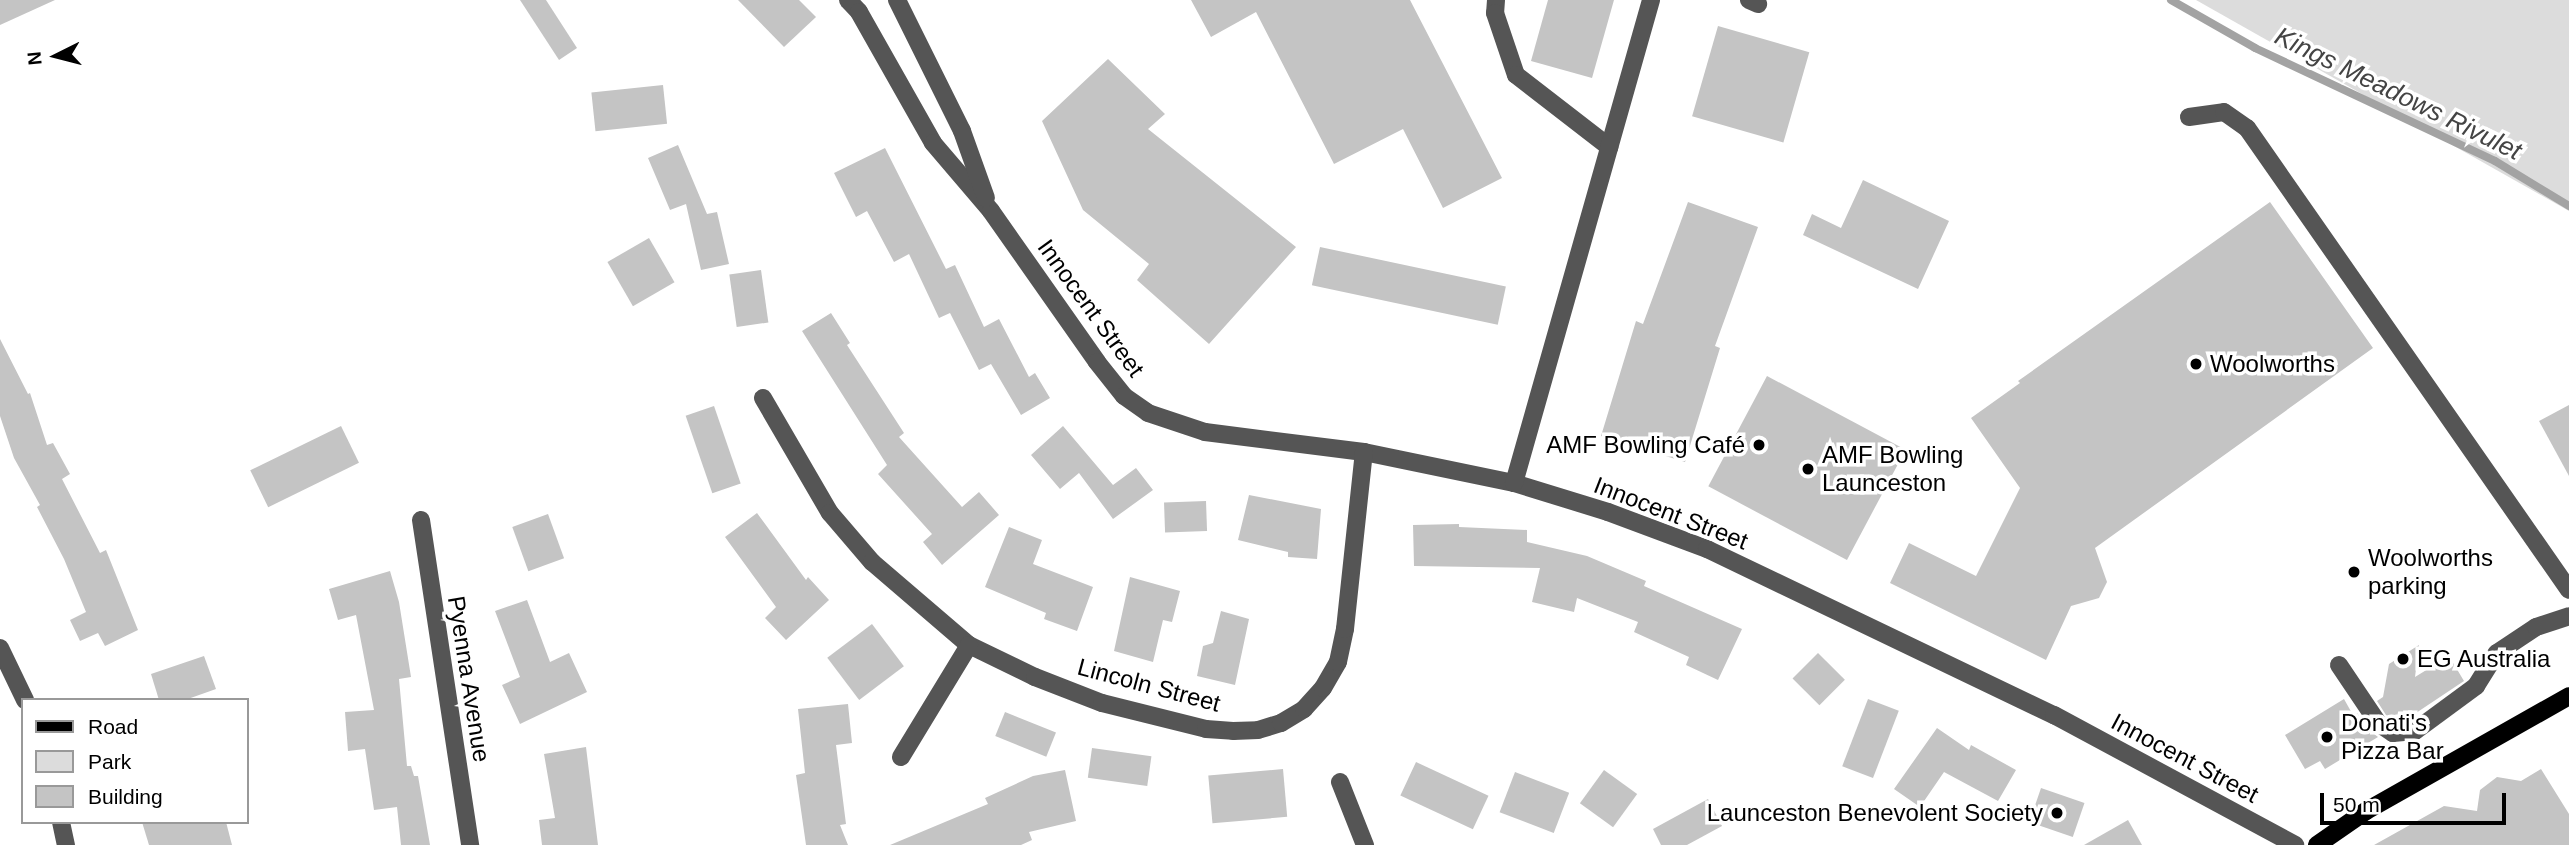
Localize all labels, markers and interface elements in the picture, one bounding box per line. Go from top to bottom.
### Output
north arrow [21,21,91,91]
water label: Kings Meadows Rivulet [2270,21,2526,167]
text: N [23,50,46,66]
street label: Innocent Street [1032,234,1150,382]
place label: Woolworths [2210,350,2335,378]
marker: Woolworths [2188,356,2204,372]
place label: AMF Bowling Café [1546,431,1745,459]
marker: AMF Bowling Café [1751,437,1767,453]
place label: AMF Bowling Launceston [1822,441,1963,497]
marker: AMF Bowling Launceston [1800,461,1816,477]
street label: Innocent Street [1590,470,1752,556]
place label: Woolworths parking [2368,544,2493,600]
marker: Woolworths parking [2346,564,2362,580]
street label: Pyenna Avenue [442,593,496,765]
place label: EG Australia [2417,645,2552,673]
marker: EG Australia [2395,651,2411,667]
street label: Lincoln Street [1074,652,1224,718]
legend [21,698,248,824]
street label: Innocent Street [2106,707,2264,809]
place label: Donati's Pizza Bar [2341,709,2444,765]
text: Road [88,715,138,738]
marker: Donati's Pizza Bar [2319,729,2335,745]
text: Park [88,750,131,773]
scale bar [2324,778,2510,822]
text: Building [88,785,163,808]
text: 50 m [2333,793,2380,816]
place label: Launceston Benevolent Society [1707,799,2043,827]
marker: Launceston Benevolent Society [2049,805,2065,821]

